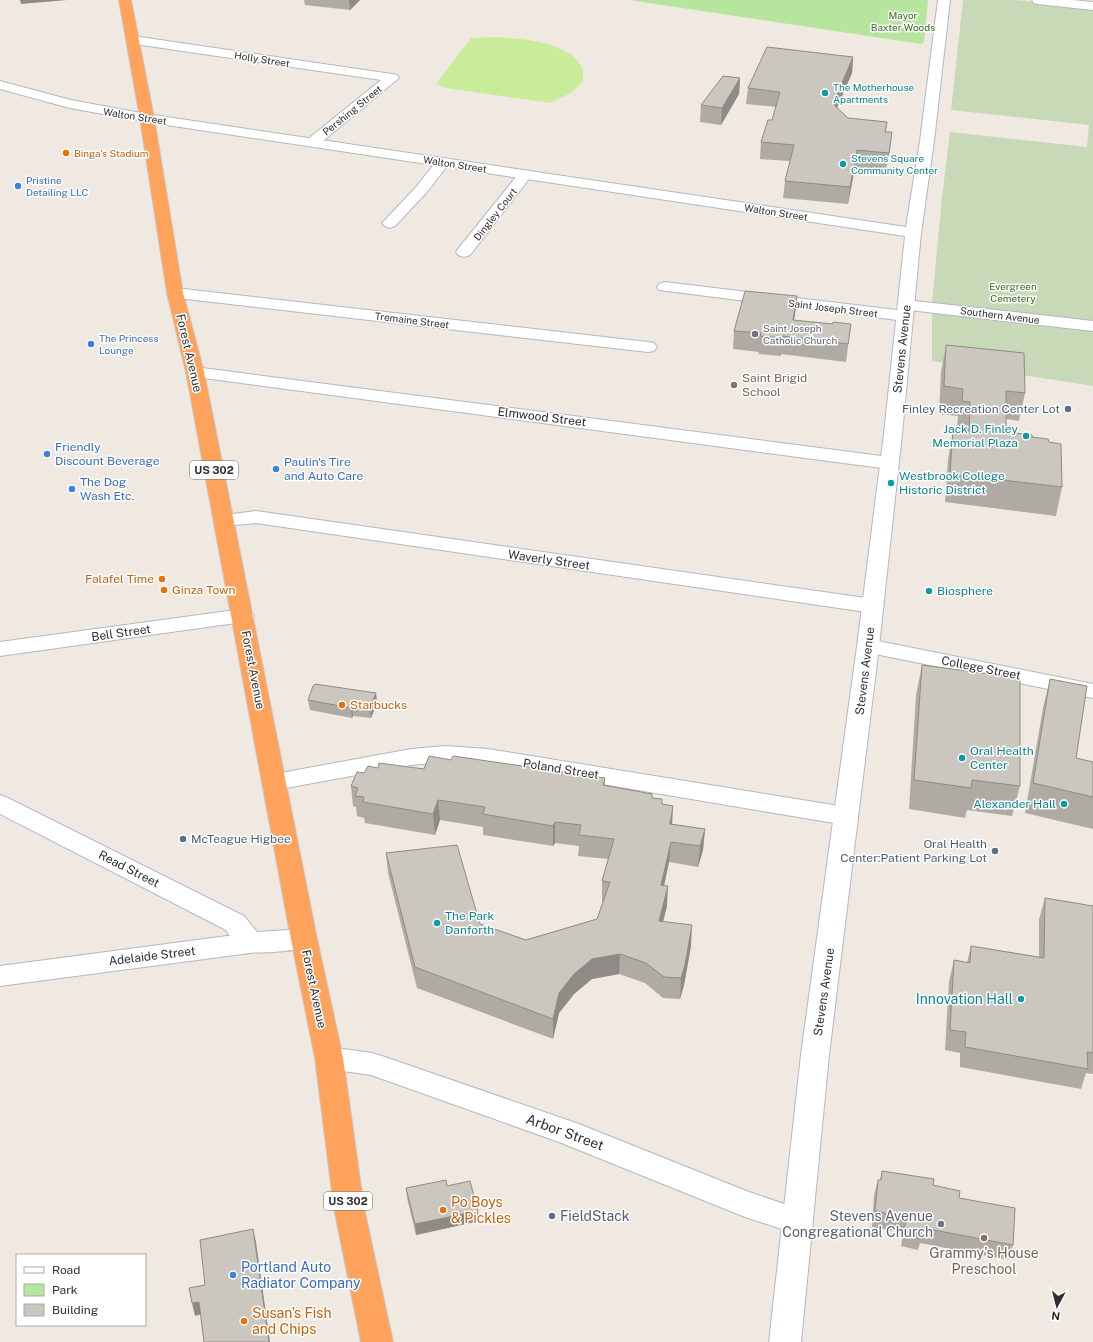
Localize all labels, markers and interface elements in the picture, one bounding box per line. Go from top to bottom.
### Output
park label: Mayor Baxter Woods [871,9,935,33]
street label: Holly Street [233,49,291,69]
place label: The Motherhouse Apartments [833,81,914,105]
street label: Pershing Street [320,82,384,138]
marker: The Motherhouse Apartments [820,88,830,98]
street label: Walton Street [102,105,168,127]
place label: Binga’s Stadium [74,147,148,159]
marker: Binga’s Stadium [61,148,71,158]
place label: Stevens Square Community Center [851,152,938,176]
street label: Walton Street [422,153,488,175]
marker: Stevens Square Community Center [838,159,848,169]
place label: Pristine Detailing LLC [26,174,89,198]
marker: Pristine Detailing LLC [13,181,23,191]
street label: Dingley Court [471,185,519,243]
street label: Walton Street [743,201,809,223]
park label: Evergreen Cemetery [989,280,1037,304]
street label: Saint Joseph Street [787,297,879,319]
street label: Stevens Avenue [890,304,914,394]
street label: Southern Avenue [960,304,1041,326]
street label: Tremaine Street [374,309,450,331]
street label: Forest Avenue [173,313,205,394]
place label: Saint Joseph Catholic Church [763,322,837,346]
marker: Saint Joseph Catholic Church [750,329,760,339]
place label: The Princess Lounge [99,332,158,356]
marker: The Princess Lounge [86,339,96,349]
place label: Saint Brigid School [742,371,807,399]
marker: Saint Brigid School [729,380,739,390]
place label: Finley Recreation Center Lot [902,402,1060,416]
marker: Finley Recreation Center Lot [1063,404,1073,414]
street label: Elmwood Street [497,405,587,429]
place label: Jack D. Finley Memorial Plaza [932,422,1019,450]
marker: Jack D. Finley Memorial Plaza [1021,431,1031,441]
place label: Friendly Discount Beverage [55,440,160,468]
marker: Friendly Discount Beverage [42,449,52,459]
place label: Paulin's Tire and Auto Care [284,455,364,483]
road number: US 302 [190,461,238,479]
marker: Paulin's Tire and Auto Care [271,464,281,474]
place label: Westbrook College Historic District [899,469,1005,497]
place label: The Dog Wash Etc. [80,475,134,503]
marker: Westbrook College Historic District [886,478,896,488]
marker: The Dog Wash Etc. [67,484,77,494]
street label: Waverly Street [507,547,591,573]
place label: Falafel Time [85,572,154,586]
marker: Falafel Time [157,574,167,584]
place label: Ginza Town [172,583,235,597]
place label: Biosphere [937,584,993,598]
marker: Ginza Town [159,585,169,595]
marker: Biosphere [924,586,934,596]
street label: Bell Street [90,622,152,644]
street label: Stevens Avenue [853,626,877,716]
street label: Forest Avenue [239,629,268,711]
street label: College Street [940,653,1022,683]
place label: Starbucks [350,698,407,712]
marker: Starbucks [337,700,347,710]
place label: Oral Health Center [970,744,1034,772]
marker: Oral Health Center [957,753,967,763]
street label: Poland Street [522,756,600,782]
place label: Alexander Hall [973,797,1056,811]
marker: Alexander Hall [1059,799,1069,809]
place label: McTeague Higbee [191,832,291,846]
marker: McTeague Higbee [178,834,188,844]
place label: Oral Health Center:Patient Parking Lot [840,837,987,865]
marker: Oral Health Center:Patient Parking Lot [990,846,1000,856]
street label: Read Street [96,848,162,890]
place label: The Park Danforth [445,909,495,937]
marker: The Park Danforth [432,918,442,928]
street label: Adelaide Street [108,944,197,968]
street label: Stevens Avenue [811,947,837,1037]
street label: Forest Avenue [299,949,329,1030]
place label: Innovation Hall [916,991,1013,1007]
marker: Innovation Hall [1016,994,1026,1004]
street label: Arbor Street [524,1111,606,1153]
road number: US 302 [324,1192,372,1210]
place label: Po Boys & Pickles [451,1194,511,1226]
marker: Po Boys & Pickles [438,1205,448,1215]
place label: FieldStack [560,1208,630,1224]
place label: Stevens Avenue Congregational Church [782,1208,933,1240]
marker: FieldStack [547,1211,557,1221]
marker: Stevens Avenue Congregational Church [936,1219,946,1229]
marker: Grammy's House Preschool [979,1233,989,1243]
place label: Grammy's House Preschool [929,1245,1039,1277]
legend [16,1254,146,1326]
place label: Portland Auto Radiator Company [241,1259,361,1291]
text: Road [52,1263,80,1277]
marker: Portland Auto Radiator Company [228,1270,238,1280]
text: Park [52,1283,78,1297]
north arrow [1037,1286,1077,1326]
text: Building [52,1303,98,1317]
place label: Susan's Fish and Chips [252,1305,331,1337]
text: N [1051,1309,1061,1322]
marker: Susan's Fish and Chips [239,1316,249,1326]

